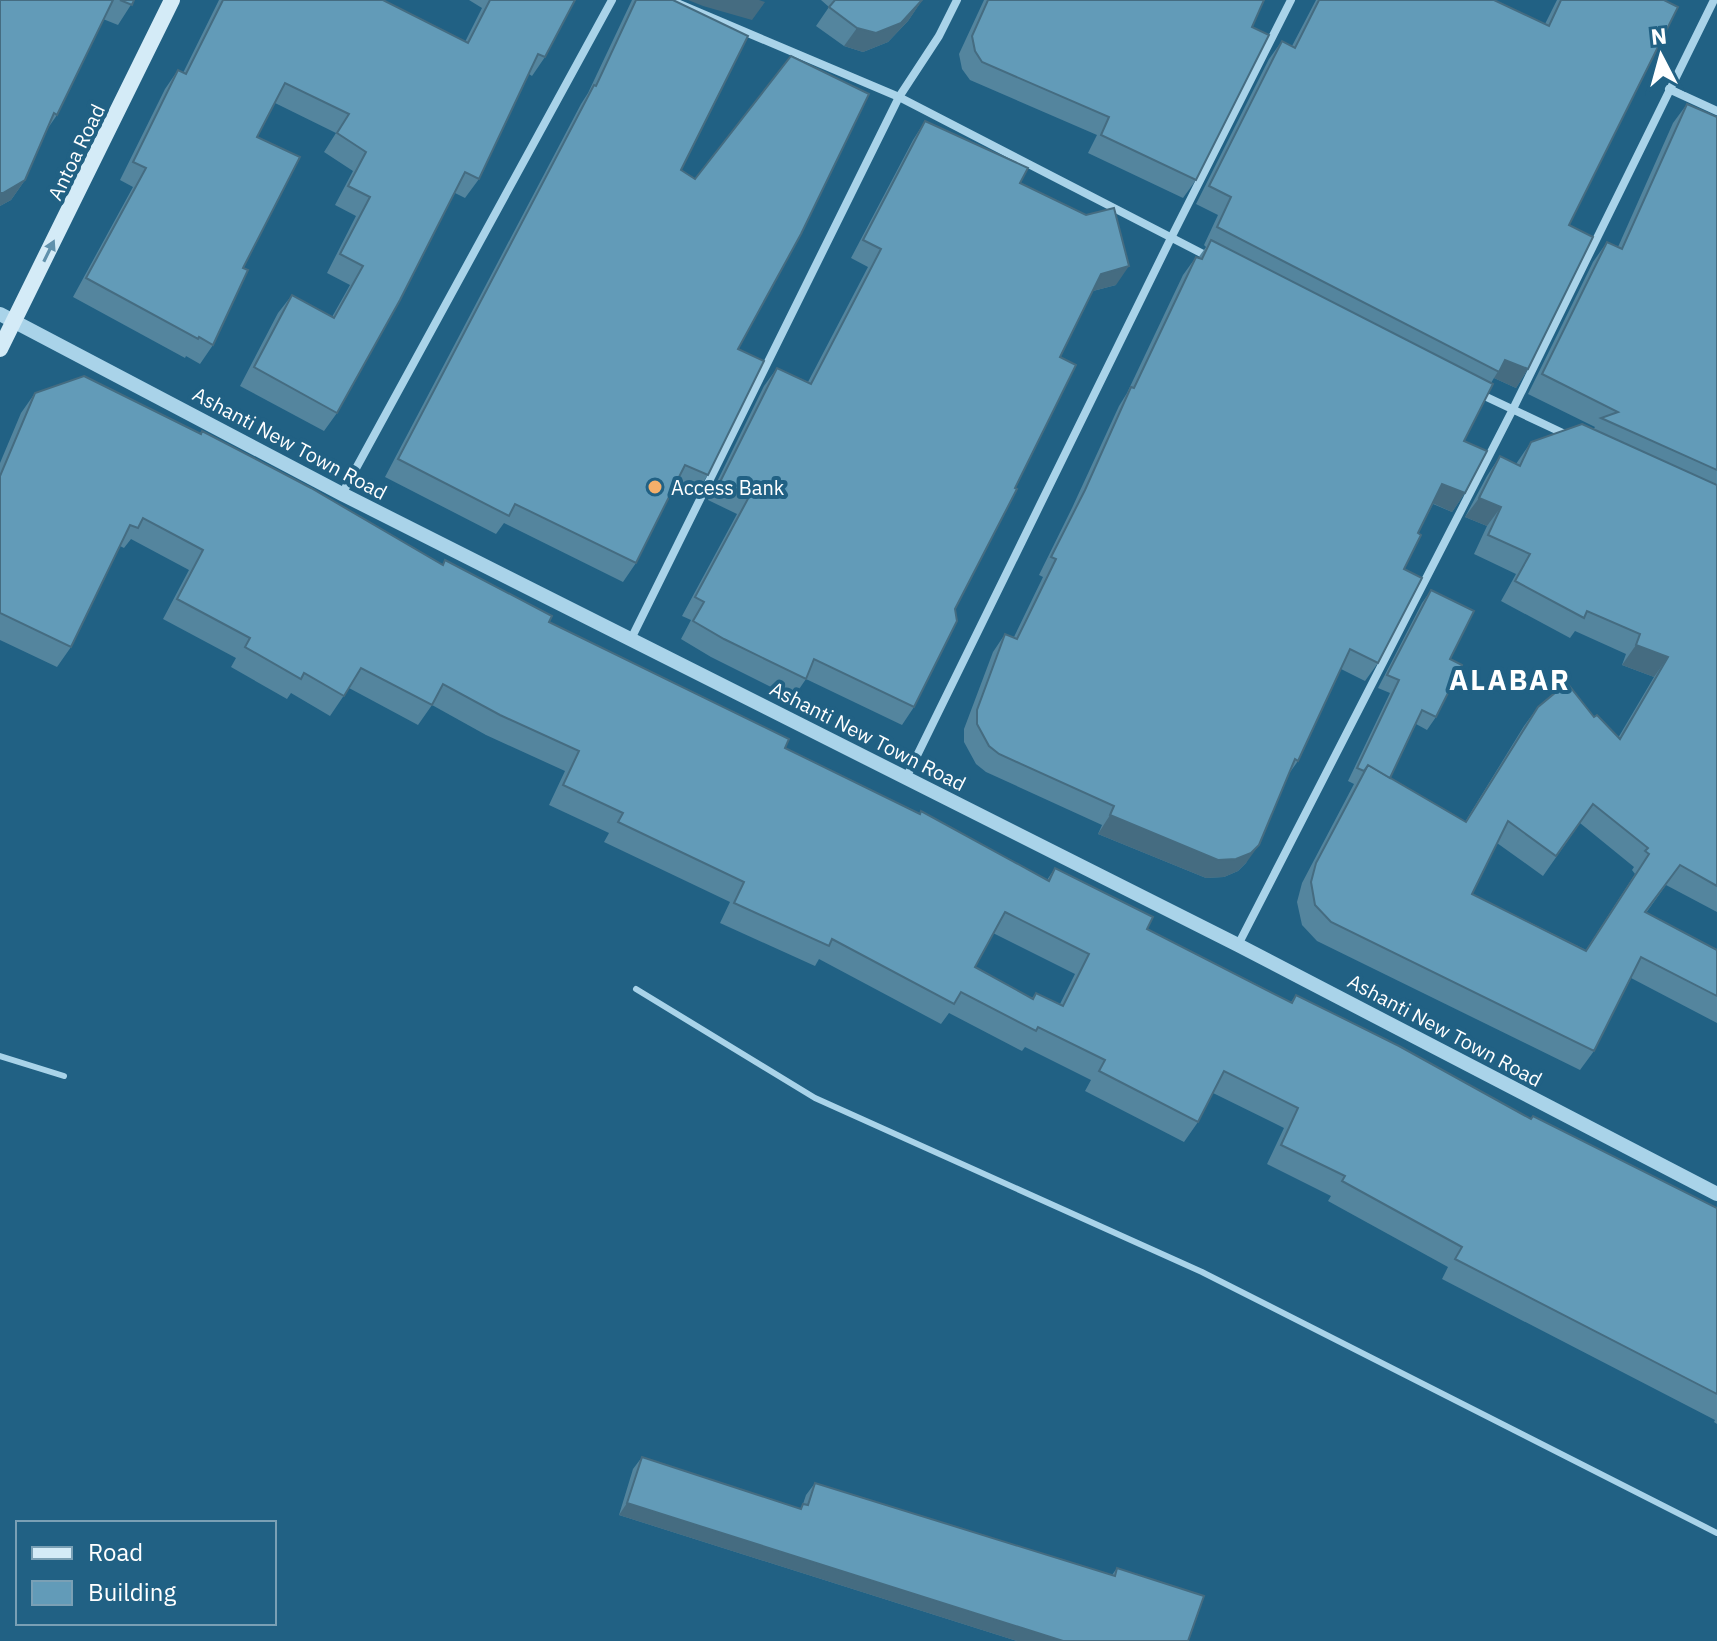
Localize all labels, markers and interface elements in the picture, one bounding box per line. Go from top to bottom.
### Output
north arrow [1621,16,1701,96]
text: N [1649,20,1668,51]
street label: Antoa Road [41,99,111,205]
one-way arrow [43,239,56,262]
street label: Ashanti New Town Road [188,380,392,506]
place label: Access Bank [671,474,785,501]
marker: Access Bank [646,478,664,496]
district label: ALABAR [1449,661,1571,698]
street label: Ashanti New Town Road [765,675,971,797]
street label: Ashanti New Town Road [1343,967,1547,1093]
legend [16,1521,276,1625]
text: Road [88,1536,143,1568]
text: Building [88,1576,176,1608]

